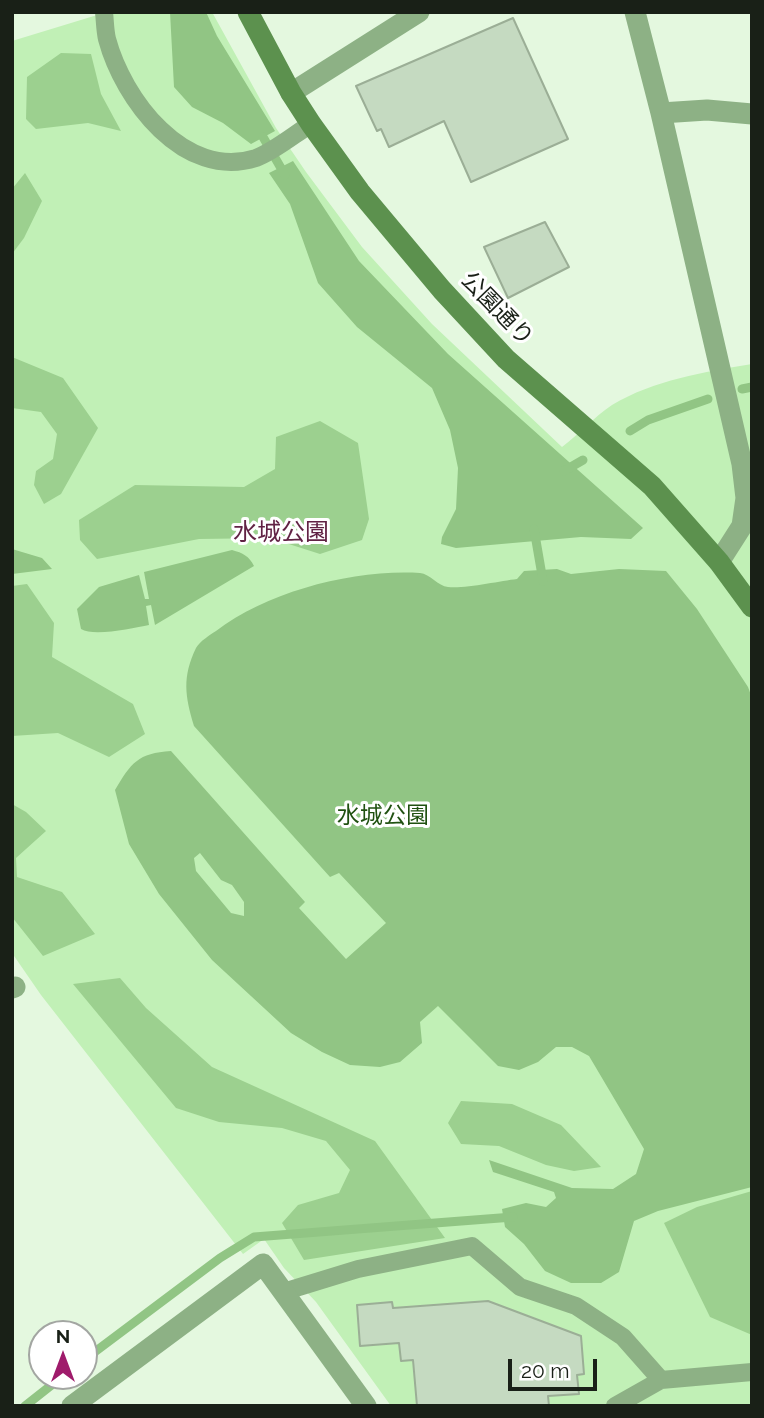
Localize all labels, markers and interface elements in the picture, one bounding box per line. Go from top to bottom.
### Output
street label: 公園通り [455,266,539,352]
district label: 水城公園 [233,519,329,547]
park label: 水城公園 [337,802,429,830]
north arrow [28,1320,98,1390]
text: N [56,1325,70,1347]
scale bar [512,1344,601,1388]
text: 20 m [521,1358,569,1383]

